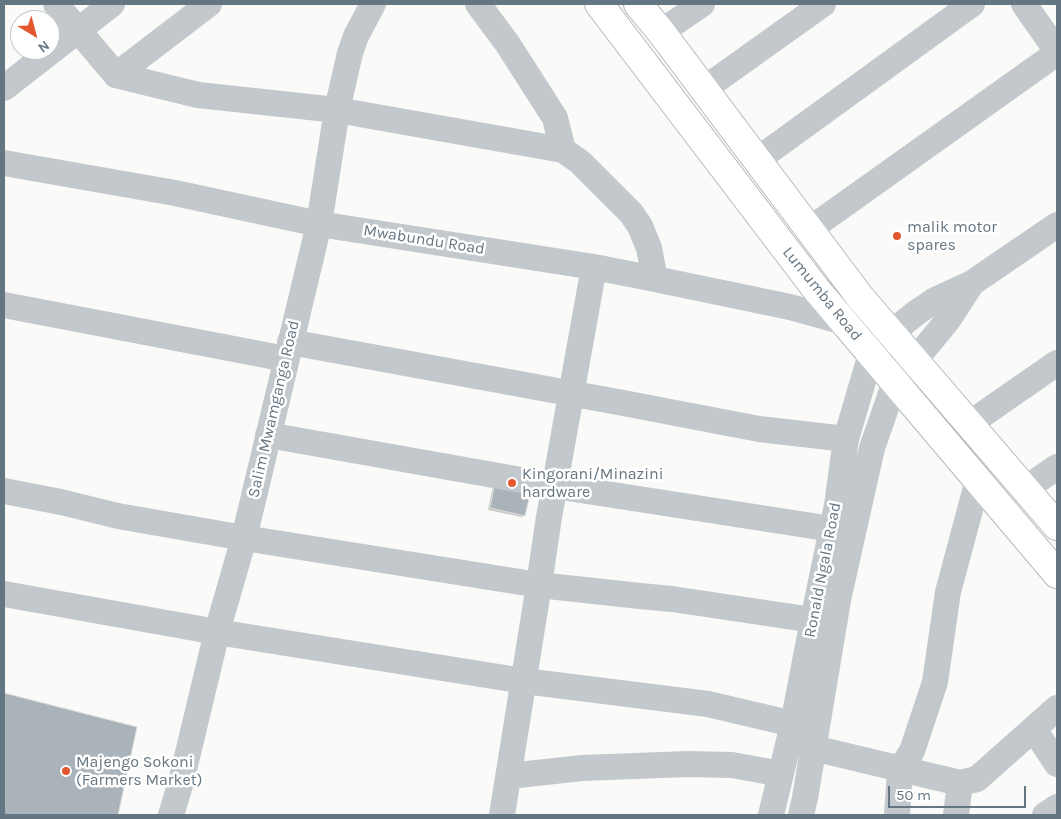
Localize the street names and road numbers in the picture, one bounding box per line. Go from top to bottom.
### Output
street label: Mwabundu Road [362,221,486,259]
street label: Lumumba Road [778,243,866,345]
street label: Salim Mwamganga Road [244,318,304,500]
street label: Ronald Ngala Road [800,501,846,639]

